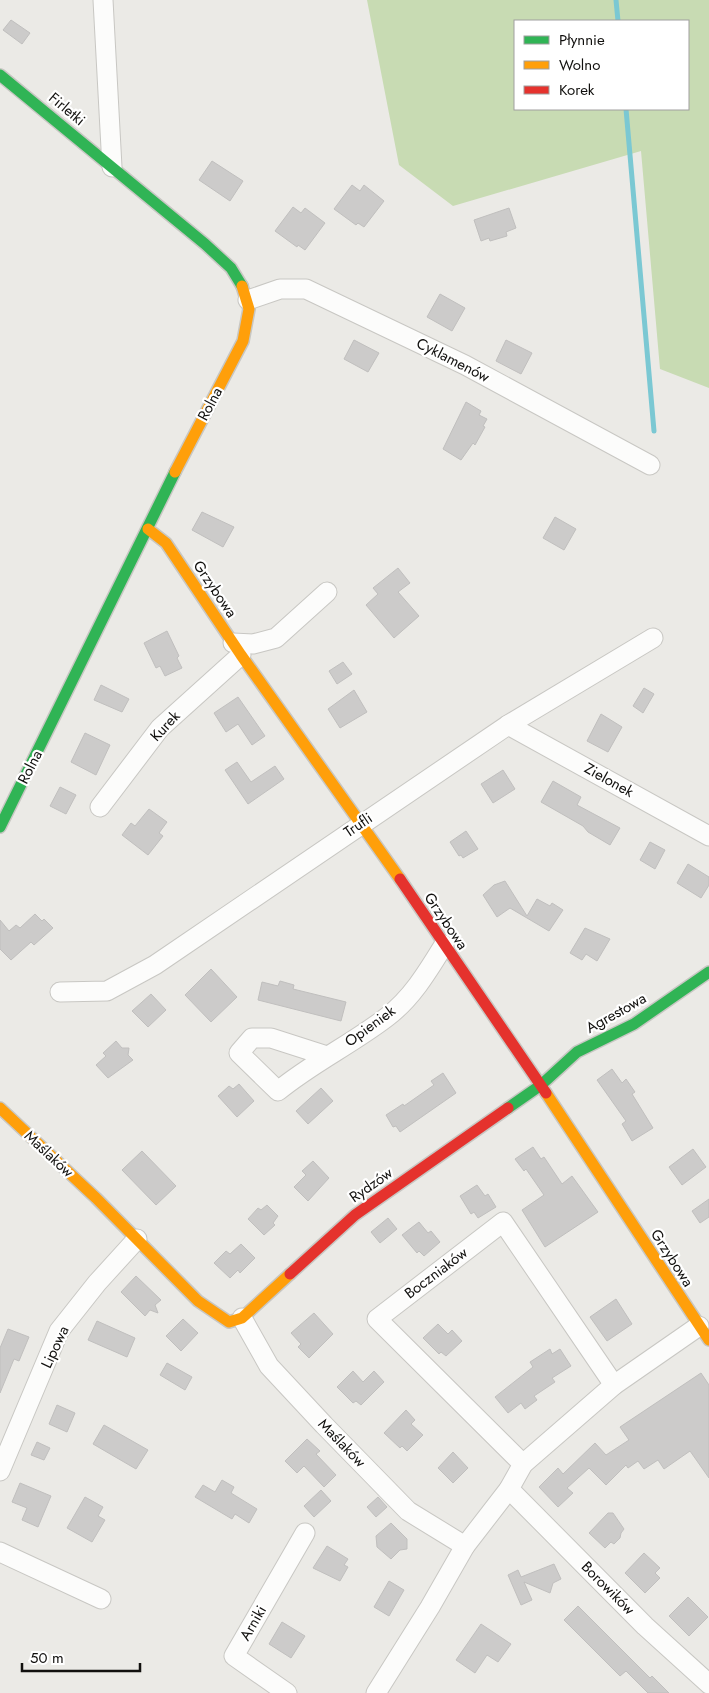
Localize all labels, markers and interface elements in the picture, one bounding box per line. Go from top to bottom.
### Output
legend [514,20,689,110]
text: Płynnie [559,29,605,51]
text: Wolno [559,54,600,76]
text: Korek [559,79,595,101]
street label: Firletki [44,87,90,131]
street label: Cyklamenów [413,332,494,388]
street label: Rolna [192,383,228,425]
street label: Grzybowa [188,556,242,622]
street label: Kurek [145,705,185,746]
street label: Rolna [12,746,48,788]
street label: Zielonek [580,757,638,803]
street label: Trufli [339,807,377,843]
street label: Grzybowa [419,888,473,954]
street label: Agrestowa [582,987,650,1039]
street label: Opieniek [340,1000,400,1052]
street label: Maślaków [19,1125,79,1183]
street label: Rydzów [345,1162,398,1208]
street label: Grzybowa [645,1225,699,1291]
street label: Boczniaków [400,1241,473,1304]
street label: Lipowa [36,1322,74,1372]
street label: Maślaków [313,1414,372,1473]
street label: Borowików [576,1556,640,1620]
street label: Arniki [234,1601,272,1645]
scale bar [22,1640,140,1672]
text: 50 m [30,1647,64,1669]

